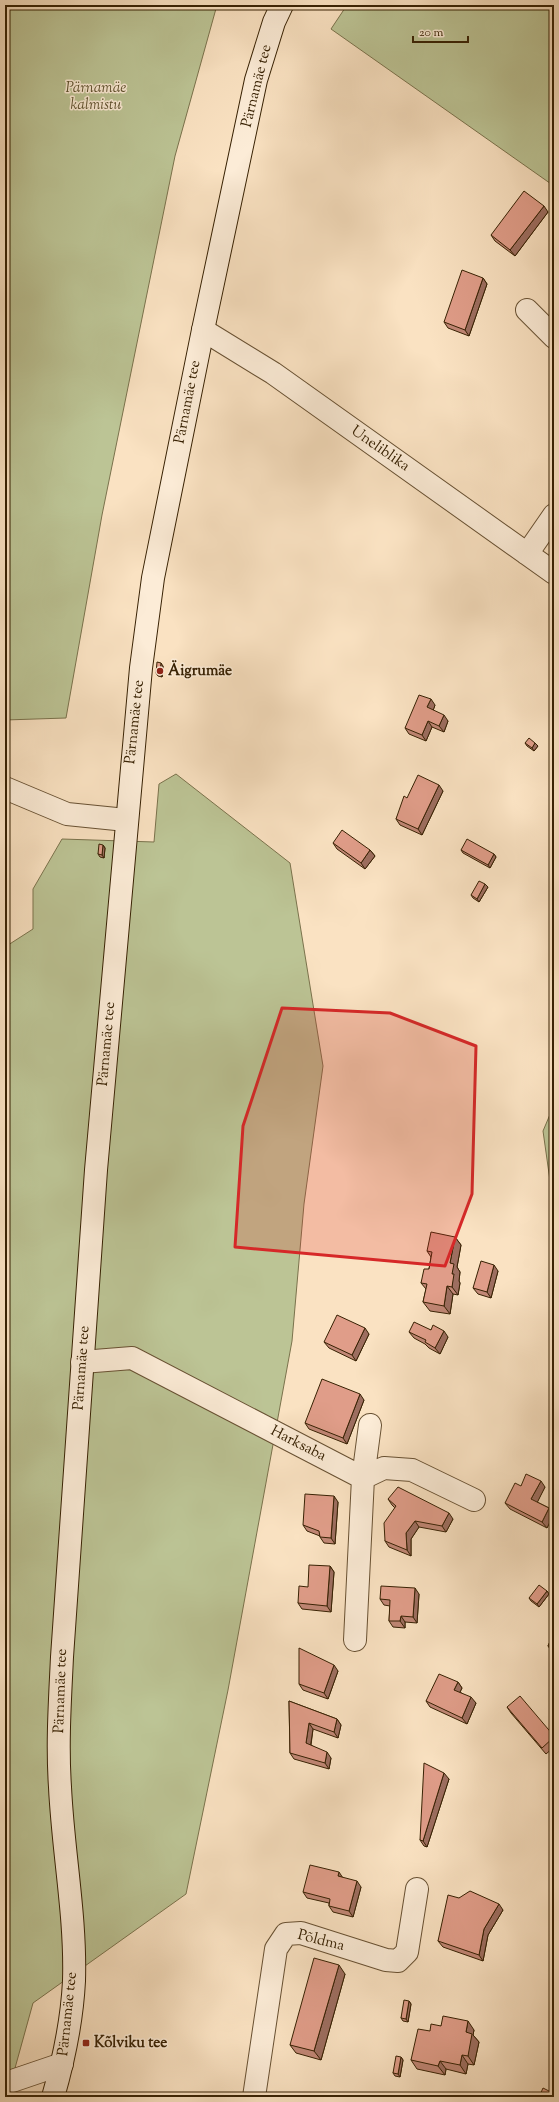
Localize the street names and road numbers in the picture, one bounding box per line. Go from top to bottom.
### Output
street label: Pärnamäe tee [237,42,277,130]
street label: Pärnamäe tee [170,358,206,446]
street label: Uneliblika [346,421,414,477]
street label: Pärnamäe tee [120,679,150,765]
street label: Pärnamäe tee [93,1001,121,1087]
street label: Pärnamäe tee [69,1325,95,1411]
street label: Harksaba [266,1421,330,1467]
street label: Pärnamäe tee [49,1648,73,1734]
street label: Põldma [295,1925,347,1957]
street label: Pärnamäe tee [53,1971,83,2057]

